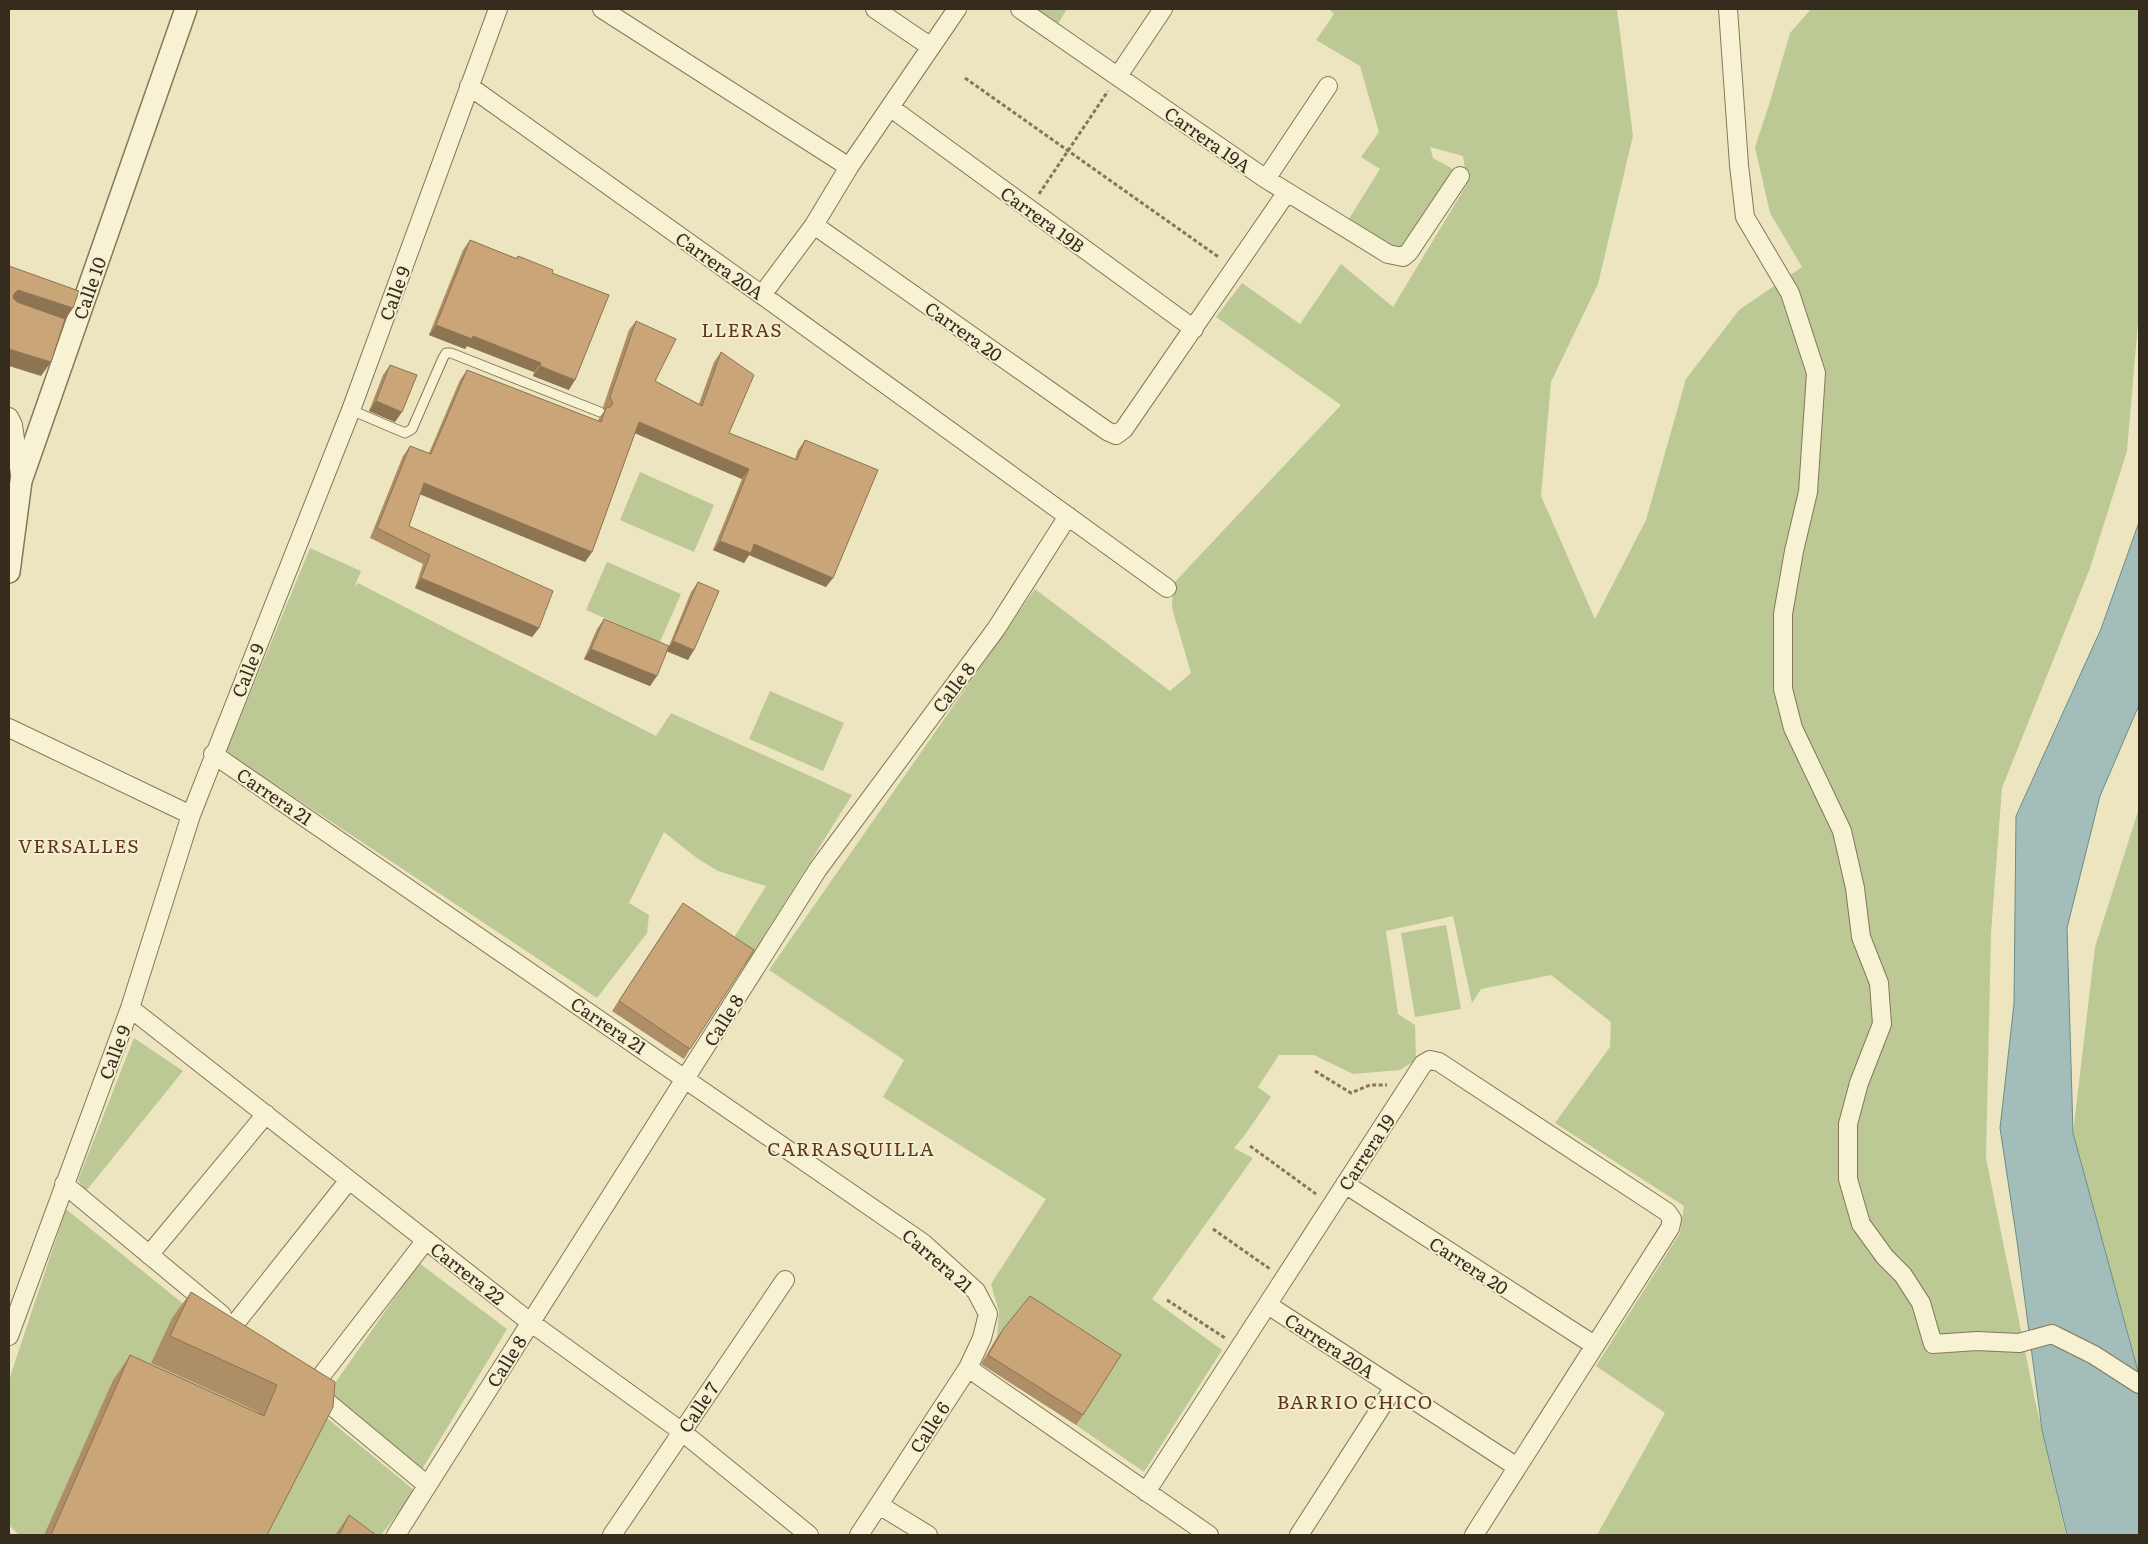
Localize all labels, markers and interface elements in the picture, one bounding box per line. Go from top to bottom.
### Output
street label: Carrera 19A [1159,99,1257,179]
street label: Carrera 19B [995,179,1091,259]
street label: Carrera 20A [670,225,770,305]
street label: Calle 10 [66,253,112,323]
street label: Calle 9 [372,262,416,324]
street label: Carrera 20 [920,294,1008,368]
district label: LLERAS [701,315,783,343]
street label: Calle 9 [224,639,270,701]
street label: Calle 8 [925,656,981,718]
street label: Carrera 21 [232,761,318,831]
district label: VERSALLES [18,831,140,859]
street label: Calle 8 [696,989,750,1051]
street label: Carrera 21 [566,990,652,1060]
street label: Calle 9 [91,1021,137,1083]
street label: Carrera 19 [1331,1108,1401,1196]
district label: CARRASQUILLA [767,1134,935,1162]
street label: Carrera 21 [897,1222,979,1298]
street label: Carrera 20 [1424,1229,1514,1301]
street label: Carrera 22 [425,1235,511,1311]
street label: Carrera 20A [1280,1306,1380,1384]
street label: Calle 8 [479,1330,533,1392]
street label: Calle 7 [671,1376,725,1438]
district label: BARRIO CHICO [1277,1387,1433,1415]
street label: Calle 6 [902,1396,956,1458]

